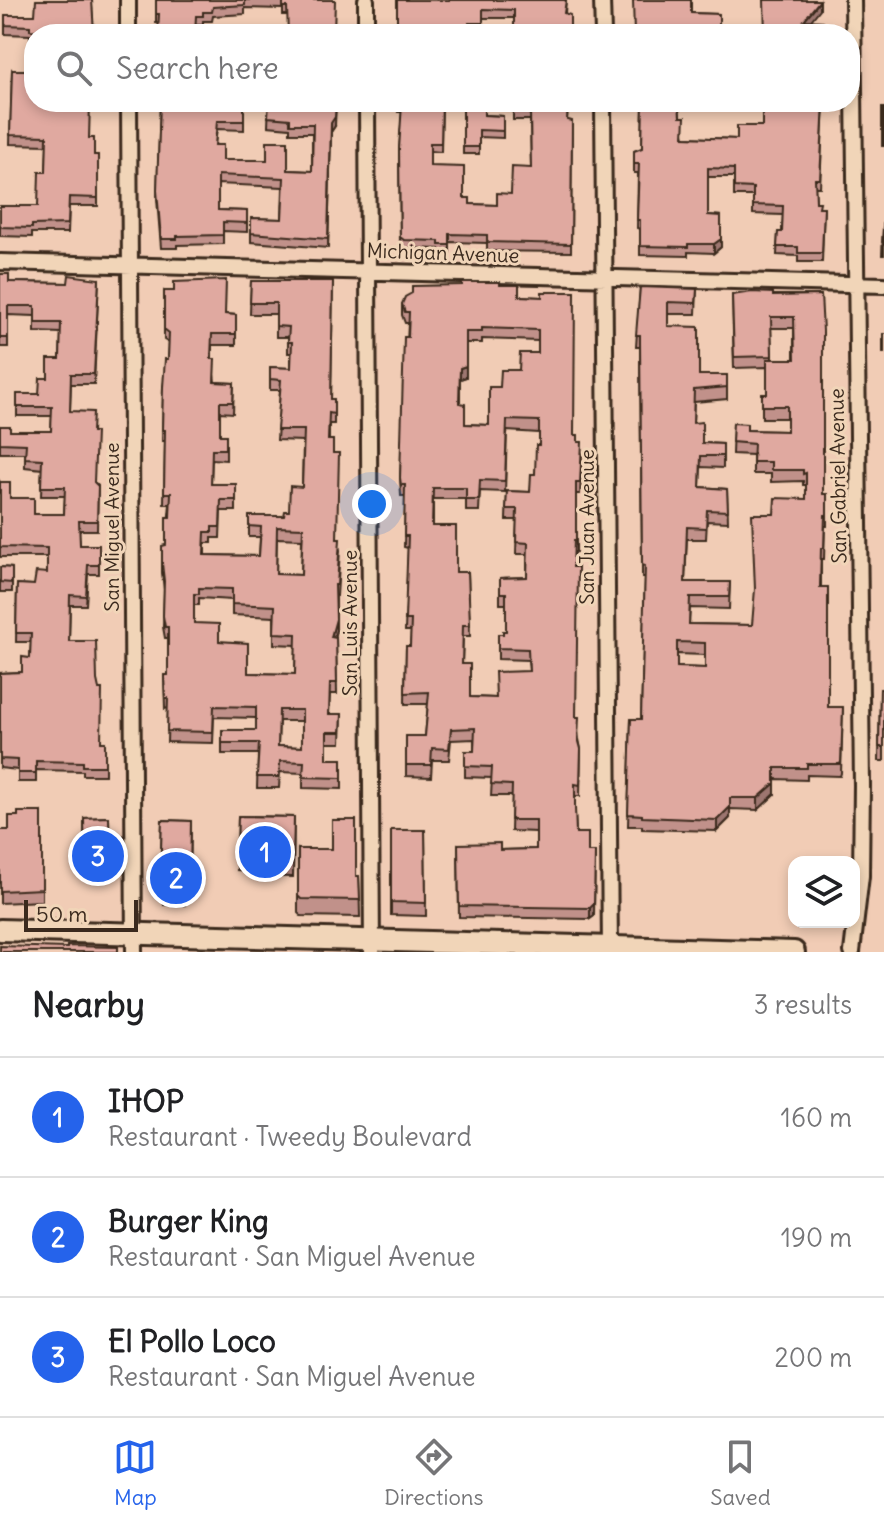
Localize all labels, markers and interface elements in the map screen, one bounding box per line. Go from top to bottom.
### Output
search box [24,24,860,112]
icon: search [52,46,96,90]
text: Search here [116,49,279,87]
street label: Michigan Avenue [366,237,520,268]
street label: San Gabriel Avenue [823,388,852,564]
street label: San Miguel Avenue [99,442,124,612]
street label: San Juan Avenue [574,449,599,605]
your location [352,484,392,524]
street label: San Luis Avenue [337,550,362,696]
pin: 1 [239,822,291,882]
pin: 3 [72,826,124,886]
pin: 2 [150,848,202,908]
map controls [788,856,860,928]
button: layers [788,856,860,928]
scale bar [24,896,138,932]
text: 50 m [36,900,88,928]
text: Nearby [32,983,145,1026]
text: 3 results [754,988,852,1021]
text: IHOP [108,1082,184,1120]
text: 1 [53,1101,63,1134]
text: 160 m [781,1101,852,1134]
text: Restaurant · Tweedy Boulevard [108,1120,472,1153]
text: Burger King [108,1202,269,1240]
text: 2 [51,1221,65,1254]
text: 190 m [781,1221,852,1254]
text: Restaurant · San Miguel Avenue [108,1240,475,1273]
text: El Pollo Loco [108,1322,276,1360]
text: 3 [51,1341,65,1374]
text: 200 m [775,1341,852,1374]
text: Restaurant · San Miguel Avenue [108,1360,475,1393]
tab: Map [113,1435,157,1511]
tab: Directions [384,1435,484,1511]
tab: Saved [710,1435,771,1511]

